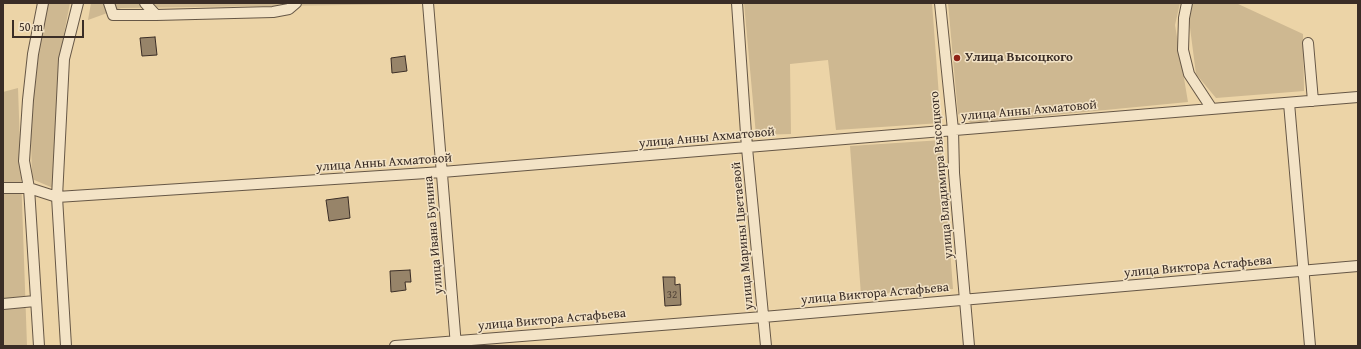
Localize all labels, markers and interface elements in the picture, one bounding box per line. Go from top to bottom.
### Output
scale bar [14,12,86,38]
text: 50 m [19,18,43,35]
place label: Улица Высоцкого [965,50,1073,66]
marker: Улица Высоцкого [952,53,962,63]
street label: улица Владимира Высоцкого [927,90,957,260]
street label: улица Анны Ахматовой [960,97,1098,125]
street label: улица Анны Ахматовой [638,124,776,152]
street label: улица Анны Ахматовой [315,150,453,176]
street label: улица Марины Цветаевой [729,161,757,311]
street label: улица Ивана Бунина [421,175,447,295]
street label: улица Виктора Астафьева [1123,253,1273,281]
street label: улица Виктора Астафьева [800,280,950,308]
house number: 32 [667,288,677,302]
street label: улица Виктора Астафьева [477,306,627,334]

